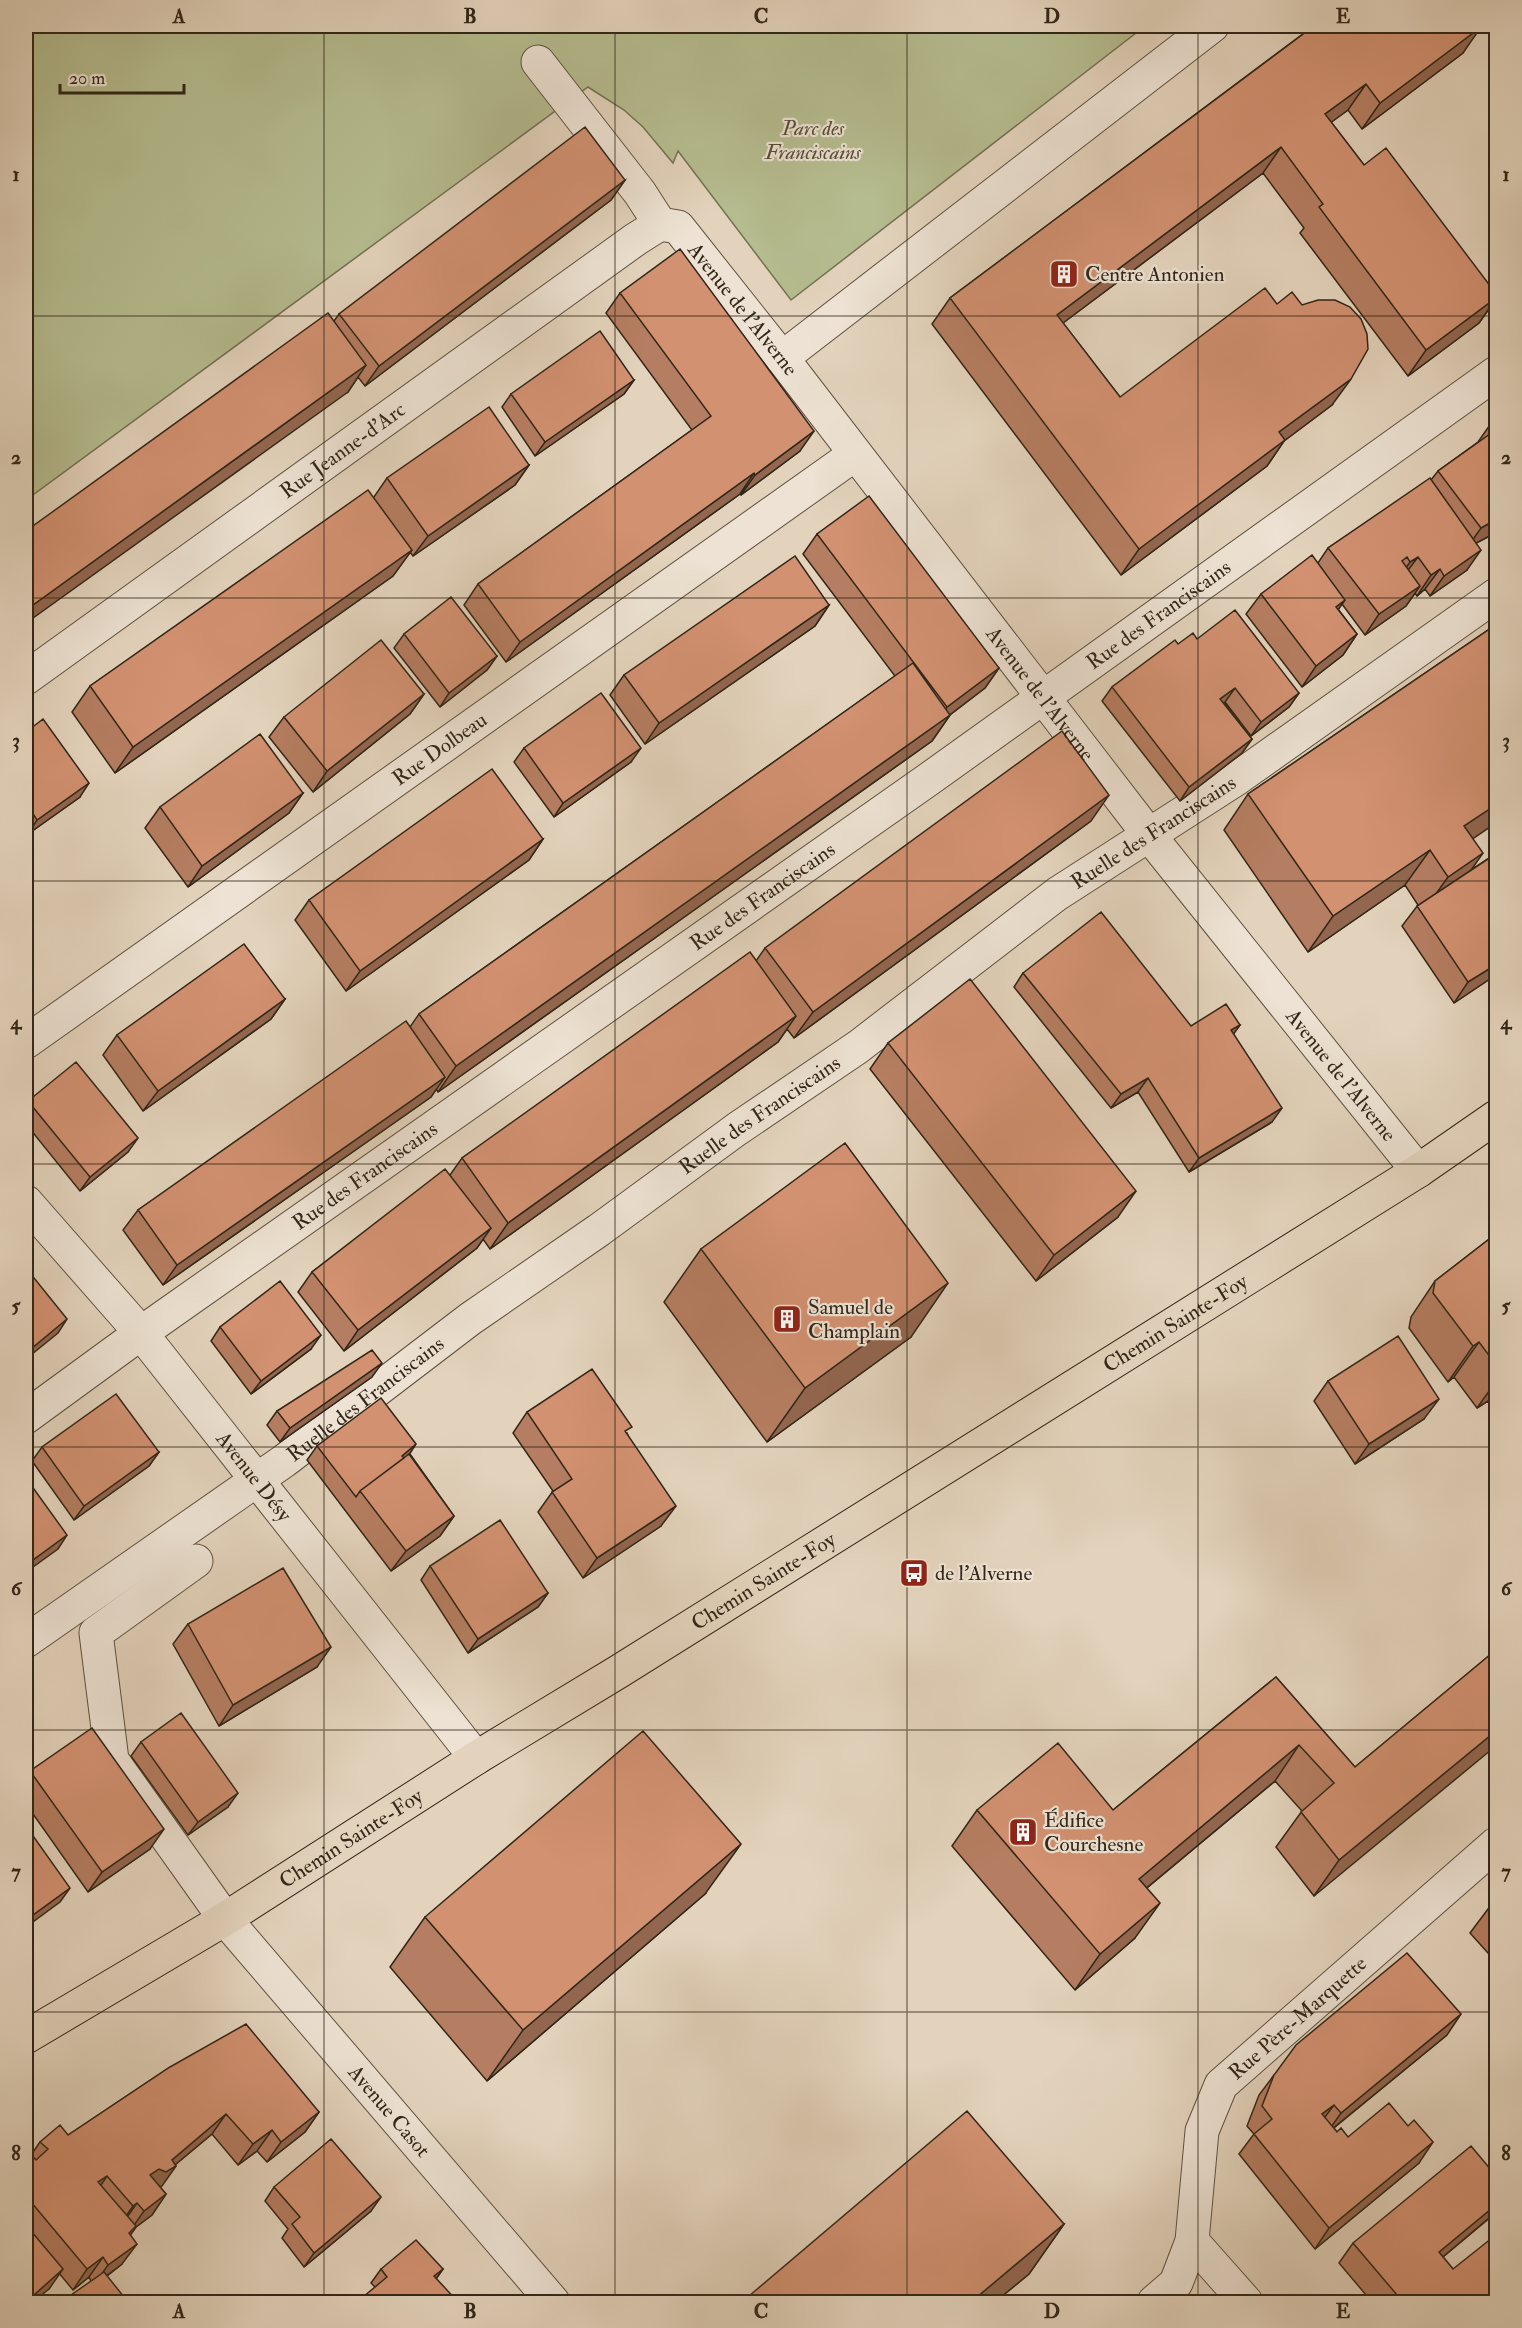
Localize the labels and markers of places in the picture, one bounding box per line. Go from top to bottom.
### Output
building icon: Centre Antonien [1048,258,1080,290]
place label: Centre Antonien [1085,261,1225,288]
place label: Samuel de Champlain [808,1294,900,1345]
building icon: Samuel de Champlain [771,1303,803,1335]
bus stop icon: de l'Alverne [898,1557,930,1589]
place label: de l'Alverne [935,1560,1032,1587]
place label: Édifice Courchesne [1044,1807,1143,1858]
building icon: Édifice Courchesne [1007,1816,1039,1848]

